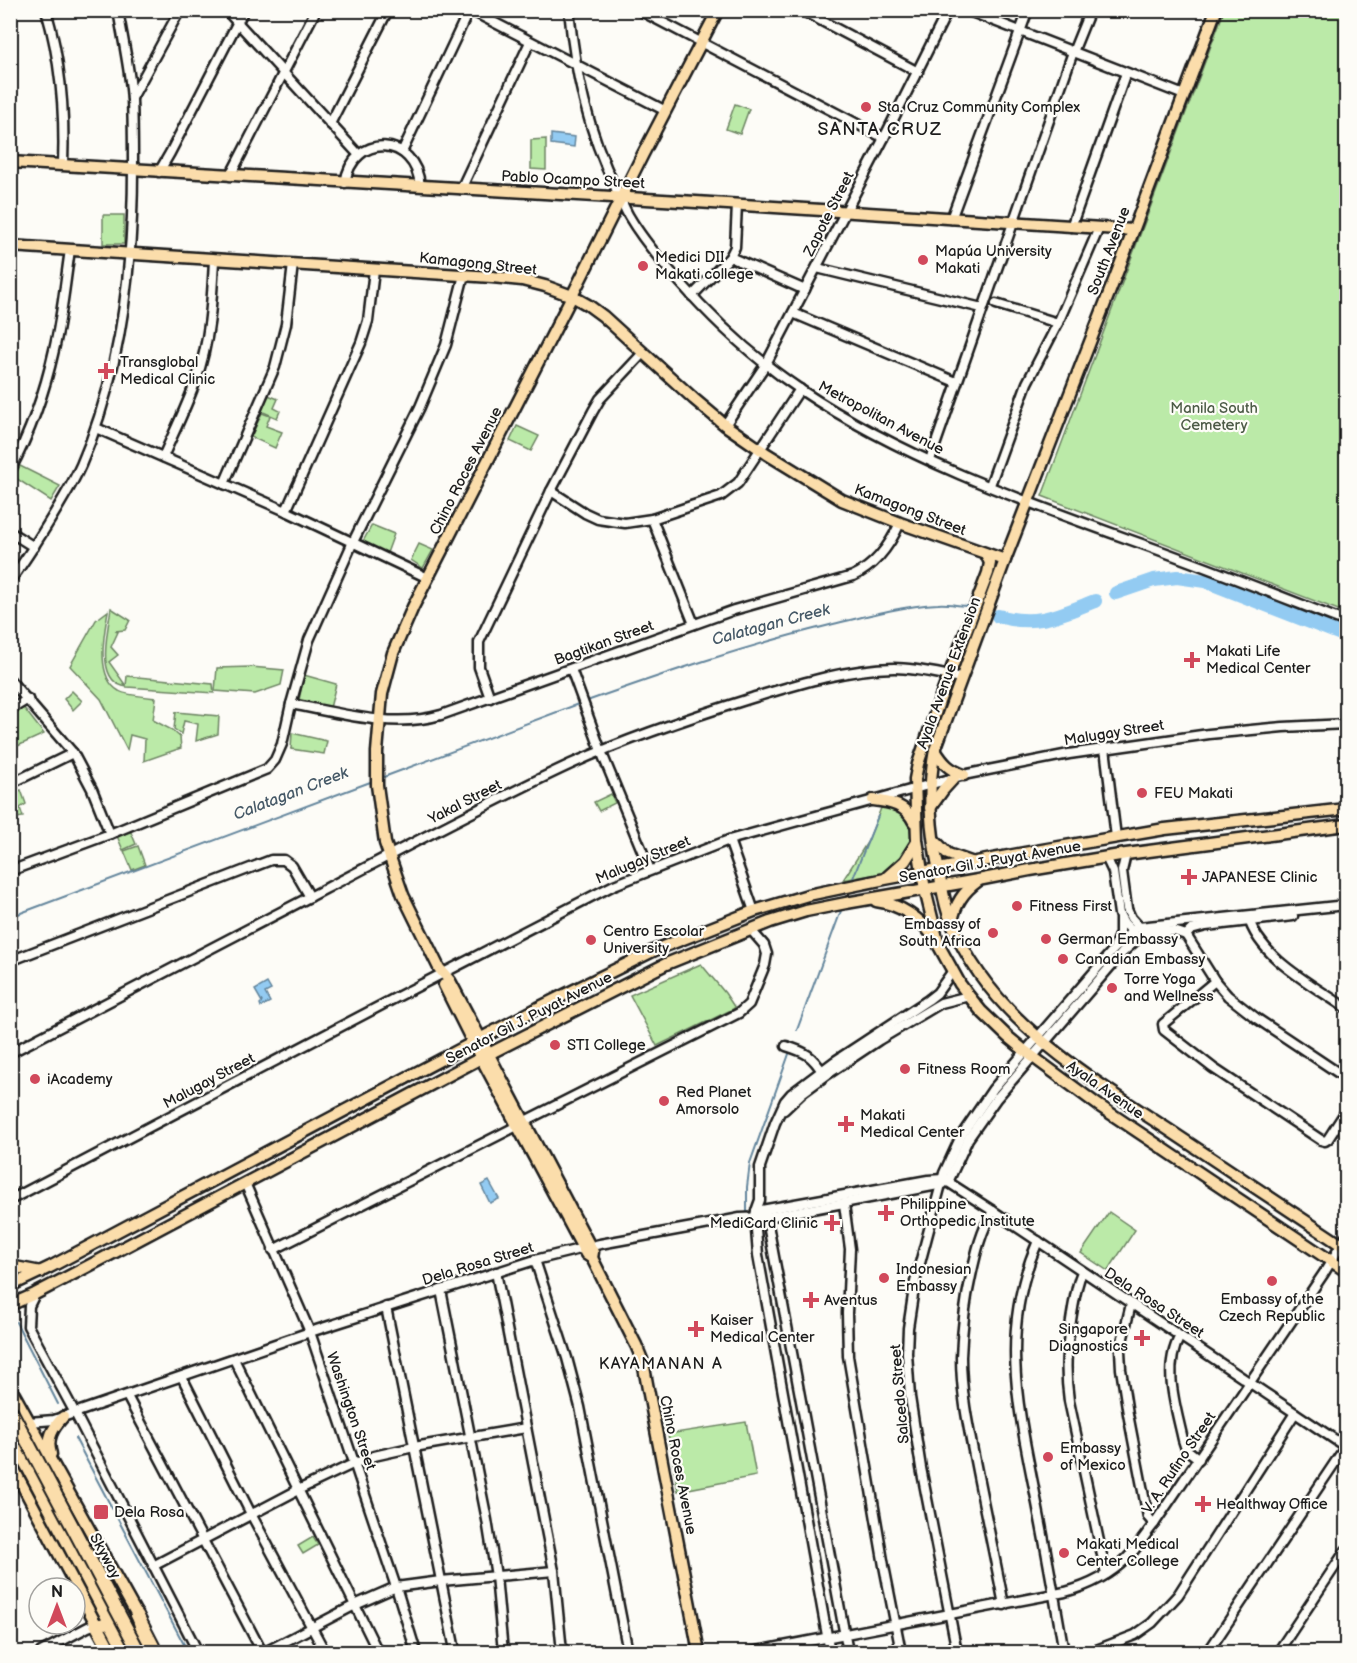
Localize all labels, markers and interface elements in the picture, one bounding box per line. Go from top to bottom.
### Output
place label: Sta. Cruz Community Complex [878,98,1080,117]
marker: Sta. Cruz Community Complex [859,100,873,114]
district label: SANTA CRUZ [817,119,943,140]
street label: Pablo Ocampo Street [501,167,646,193]
street label: Zapote Street [799,168,859,261]
street label: South Avenue [1083,204,1135,298]
place label: Mapúa University Makati [935,242,1052,278]
street label: Kamagong Street [418,248,538,280]
place label: Medici DII Makati college [655,248,754,284]
marker: Mapúa University Makati [916,253,930,267]
marker: Medici DII Makati college [636,259,650,273]
place label: Transglobal Medical Clinic [120,353,215,389]
marker: Transglobal Medical Clinic [97,362,115,380]
street label: Metropolitan Avenue [815,377,947,459]
park label: Manila South Cemetery [1170,399,1258,435]
street label: Chino Roces Avenue [425,404,507,538]
street label: Kamagong Street [851,480,969,540]
street label: Ayala Avenue Extension [913,594,985,752]
water label: Calatagan Creek [710,600,833,650]
street label: Bagtikan Street [552,616,657,670]
place label: Makati Life Medical Center [1206,642,1311,678]
marker: Makati Life Medical Center [1183,651,1201,669]
street label: Malugay Street [1063,716,1166,750]
water label: Calatagan Creek [231,763,352,825]
street label: Yakal Street [424,775,505,829]
place label: FEU Makati [1154,784,1233,803]
marker: FEU Makati [1135,786,1149,800]
street label: Malugay Street [593,831,694,888]
street label: Senator Gil J. Puyat Avenue [898,837,1083,887]
marker: JAPANESE Clinic [1180,868,1198,886]
place label: JAPANESE Clinic [1202,868,1318,887]
place label: Fitness First [1029,897,1113,916]
marker: Fitness First [1010,899,1024,913]
place label: Embassy of South Africa [899,915,981,951]
place label: Centro Escolar University [603,922,705,958]
marker: Embassy of South Africa [986,926,1000,940]
place label: German Embassy [1058,930,1178,949]
marker: German Embassy [1039,932,1053,946]
marker: Centro Escolar University [584,933,598,947]
place label: Canadian Embassy [1075,950,1206,969]
marker: Canadian Embassy [1056,952,1070,966]
street label: Senator Gil J. Puyat Avenue [443,968,616,1068]
place label: Torre Yoga and Wellness [1124,970,1214,1006]
marker: Torre Yoga and Wellness [1105,981,1119,995]
place label: STI College [567,1036,646,1055]
marker: STI College [548,1038,562,1052]
street label: Malugay Street [160,1049,258,1113]
street label: Ayala Avenue [1063,1056,1147,1124]
place label: Fitness Room [917,1060,1010,1079]
marker: Fitness Room [898,1062,912,1076]
place label: iAcademy [47,1070,113,1089]
marker: iAcademy [28,1072,42,1086]
place label: Red Planet Amorsolo [676,1083,752,1119]
marker: Red Planet Amorsolo [657,1094,671,1108]
place label: Makati Medical Center [860,1106,965,1142]
marker: Makati Medical Center [837,1115,855,1133]
place label: Philippine Orthopedic Institute [900,1195,1035,1231]
marker: Philippine Orthopedic Institute [877,1204,895,1222]
place label: MediCard Clinic [710,1214,818,1233]
marker: MediCard Clinic [823,1214,841,1232]
street label: Dela Rosa Street [420,1238,536,1290]
place label: Indonesian Embassy [896,1260,971,1296]
street label: Dela Rosa Street [1100,1264,1208,1343]
marker: Indonesian Embassy [877,1271,891,1285]
marker: Embassy of the Czech Republic [1265,1274,1279,1288]
place label: Embassy of the Czech Republic [1219,1290,1325,1326]
marker: Aventus [802,1291,820,1309]
place label: Aventus [824,1291,878,1310]
place label: Kaiser Medical Center [710,1311,815,1347]
marker: Kaiser Medical Center [687,1320,705,1338]
place label: Singapore Diagnostics [1048,1320,1129,1356]
marker: Singapore Diagnostics [1133,1329,1151,1347]
street label: Salcedo Street [886,1343,914,1445]
street label: Washington Street [322,1349,380,1473]
district label: KAYAMANAN A [599,1355,723,1374]
street label: Chino Roces Avenue [655,1394,701,1536]
street label: V. A. Rufino Street [1138,1408,1220,1518]
place label: Embassy of Mexico [1060,1439,1126,1475]
marker: Embassy of Mexico [1041,1450,1055,1464]
marker: Healthway Office [1194,1495,1212,1513]
place label: Healthway Office [1216,1495,1328,1514]
marker: Dela Rosa [92,1503,110,1521]
place label: Dela Rosa [114,1503,185,1522]
street label: Skyway [85,1530,125,1582]
place label: Makati Medical Center College [1076,1535,1179,1571]
marker: Makati Medical Center College [1057,1546,1071,1560]
north arrow [27,1576,87,1636]
text: N [51,1583,63,1602]

